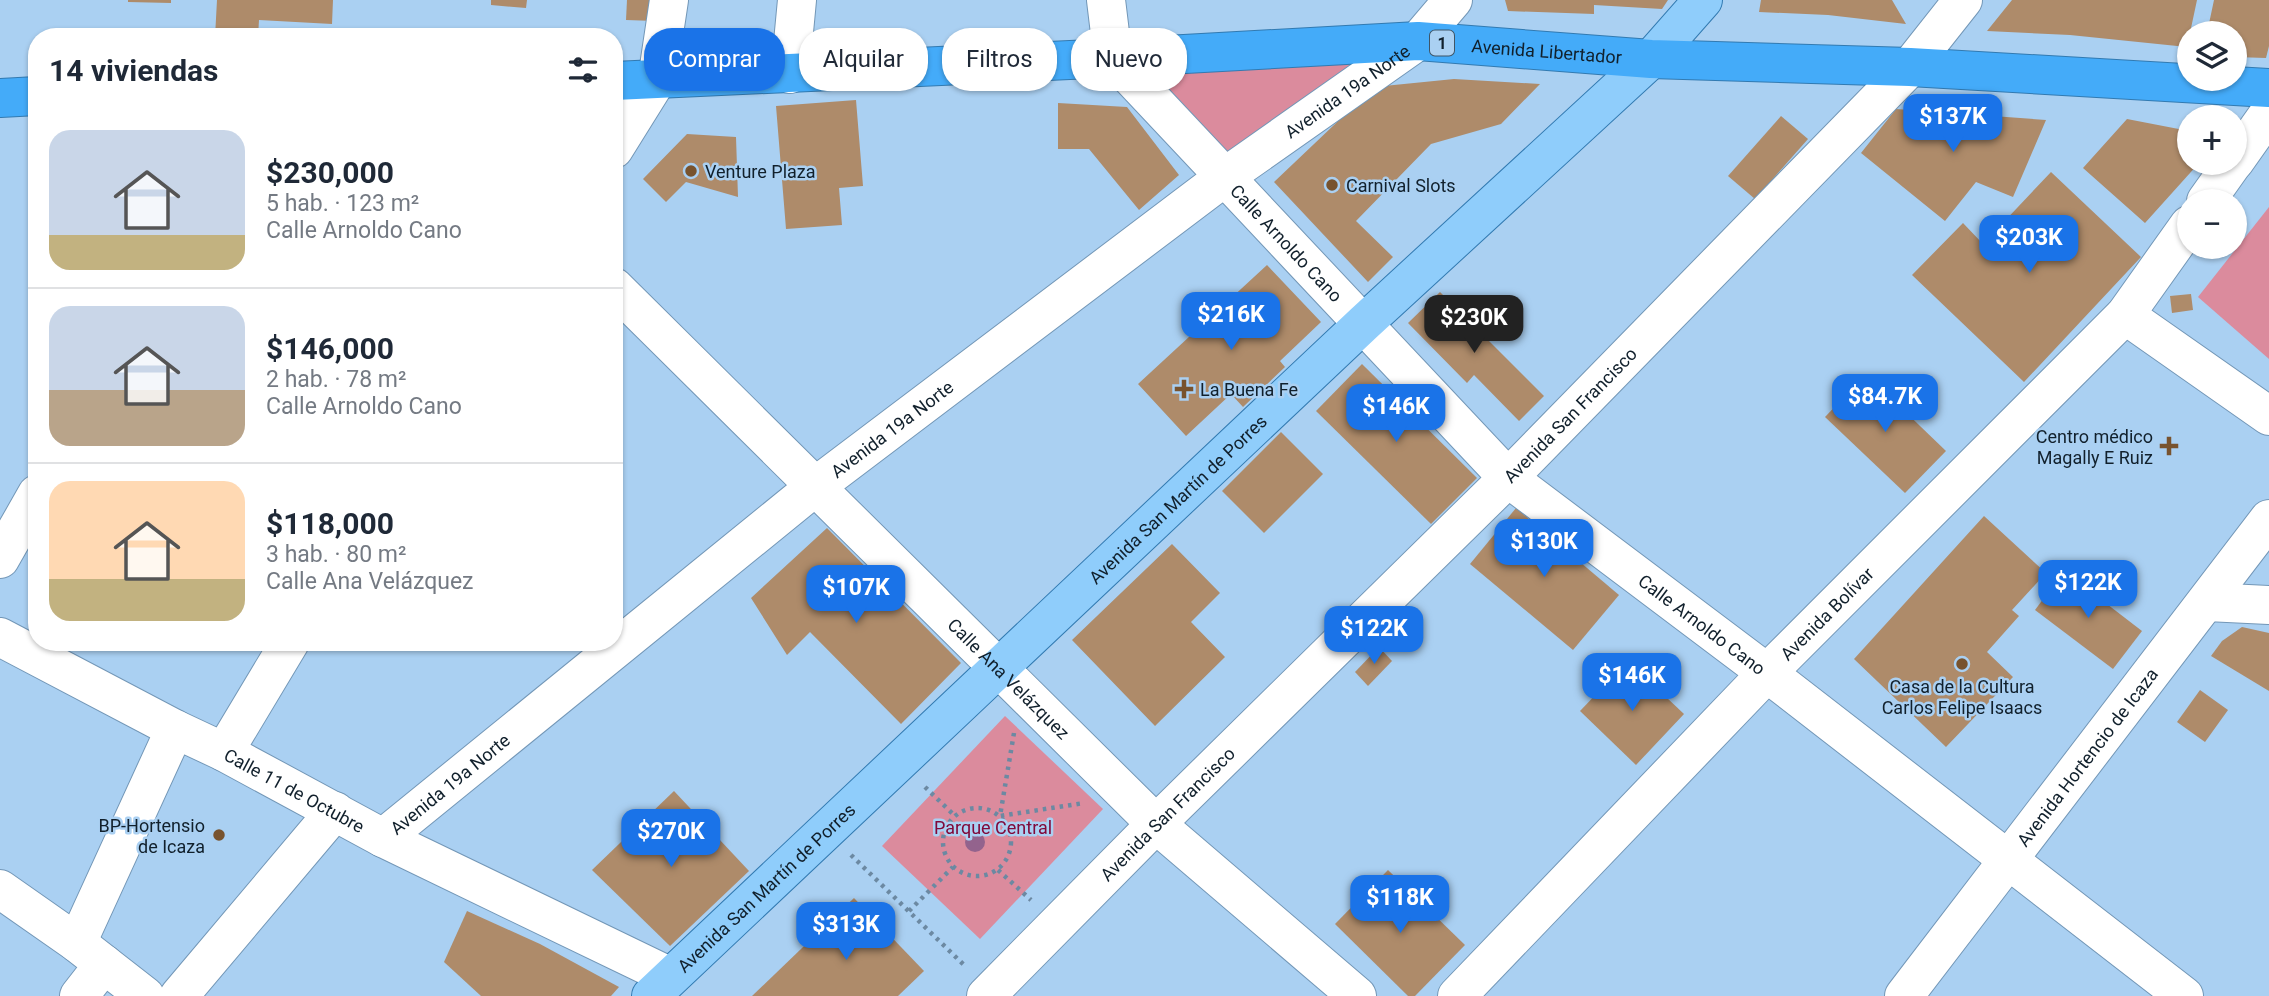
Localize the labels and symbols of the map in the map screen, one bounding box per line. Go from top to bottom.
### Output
road number: 1 [1430,31,1454,56]
street label: Avenida Libertador [1471,35,1623,67]
street label: Avenida 19a Norte [1281,40,1414,142]
pin: $137K [1904,94,2002,154]
place label: Venture Plaza [705,161,816,182]
marker: Venture Plaza [683,163,699,179]
place label: Carnival Slots [1346,175,1456,196]
marker: Carnival Slots [1324,177,1340,193]
street label: Calle Arnoldo Cano [1227,180,1347,306]
pin: $203K [1980,216,2078,275]
pin: $216K [1182,292,1280,352]
pin: $230K [1425,296,1523,355]
street label: Avenida San Francisco [1499,343,1641,487]
pin: $84.7K [1828,374,1942,434]
street label: Avenida 19a Norte [826,376,957,482]
marker: La Buena Fe [1174,379,1194,399]
place label: La Buena Fe [1200,379,1298,400]
pin: $146K [1347,384,1445,444]
street label: Avenida San Martín de Porres [1084,410,1271,588]
place label: Centro médico Magally E Ruiz [2036,426,2153,468]
marker: Centro médico Magally E Ruiz [2159,436,2179,456]
pin: $130K [1495,520,1593,579]
pin: $122K [2039,560,2137,620]
street label: Avenida Bolívar [1776,562,1878,664]
pin: $107K [807,566,905,625]
street label: Calle Arnoldo Cano [1635,570,1770,679]
pin: $122K [1325,606,1423,666]
street label: Calle Ana Velázquez [944,614,1074,743]
pin: $146K [1583,654,1681,713]
marker: Casa de la Cultura Carlos Felipe Isaacs [1954,656,1970,672]
street label: Avenida Hortencio de Icaza [2012,664,2162,850]
place label: Casa de la Cultura Carlos Felipe Isaacs [1882,676,2042,718]
street label: Avenida 19a Norte [386,729,514,839]
street label: Avenida San Francisco [1096,742,1239,885]
street label: Calle 11 de Octubre [221,744,368,837]
street label: Avenida San Martín de Porres [673,799,859,976]
pin: $270K [622,810,720,869]
place label: BP-Hortensio de Icaza [99,815,205,857]
park label: Parque Central [934,817,1052,838]
marker: BP-Hortensio de Icaza [211,827,227,843]
pin: $118K [1351,876,1449,935]
pin: $313K [797,902,895,962]

